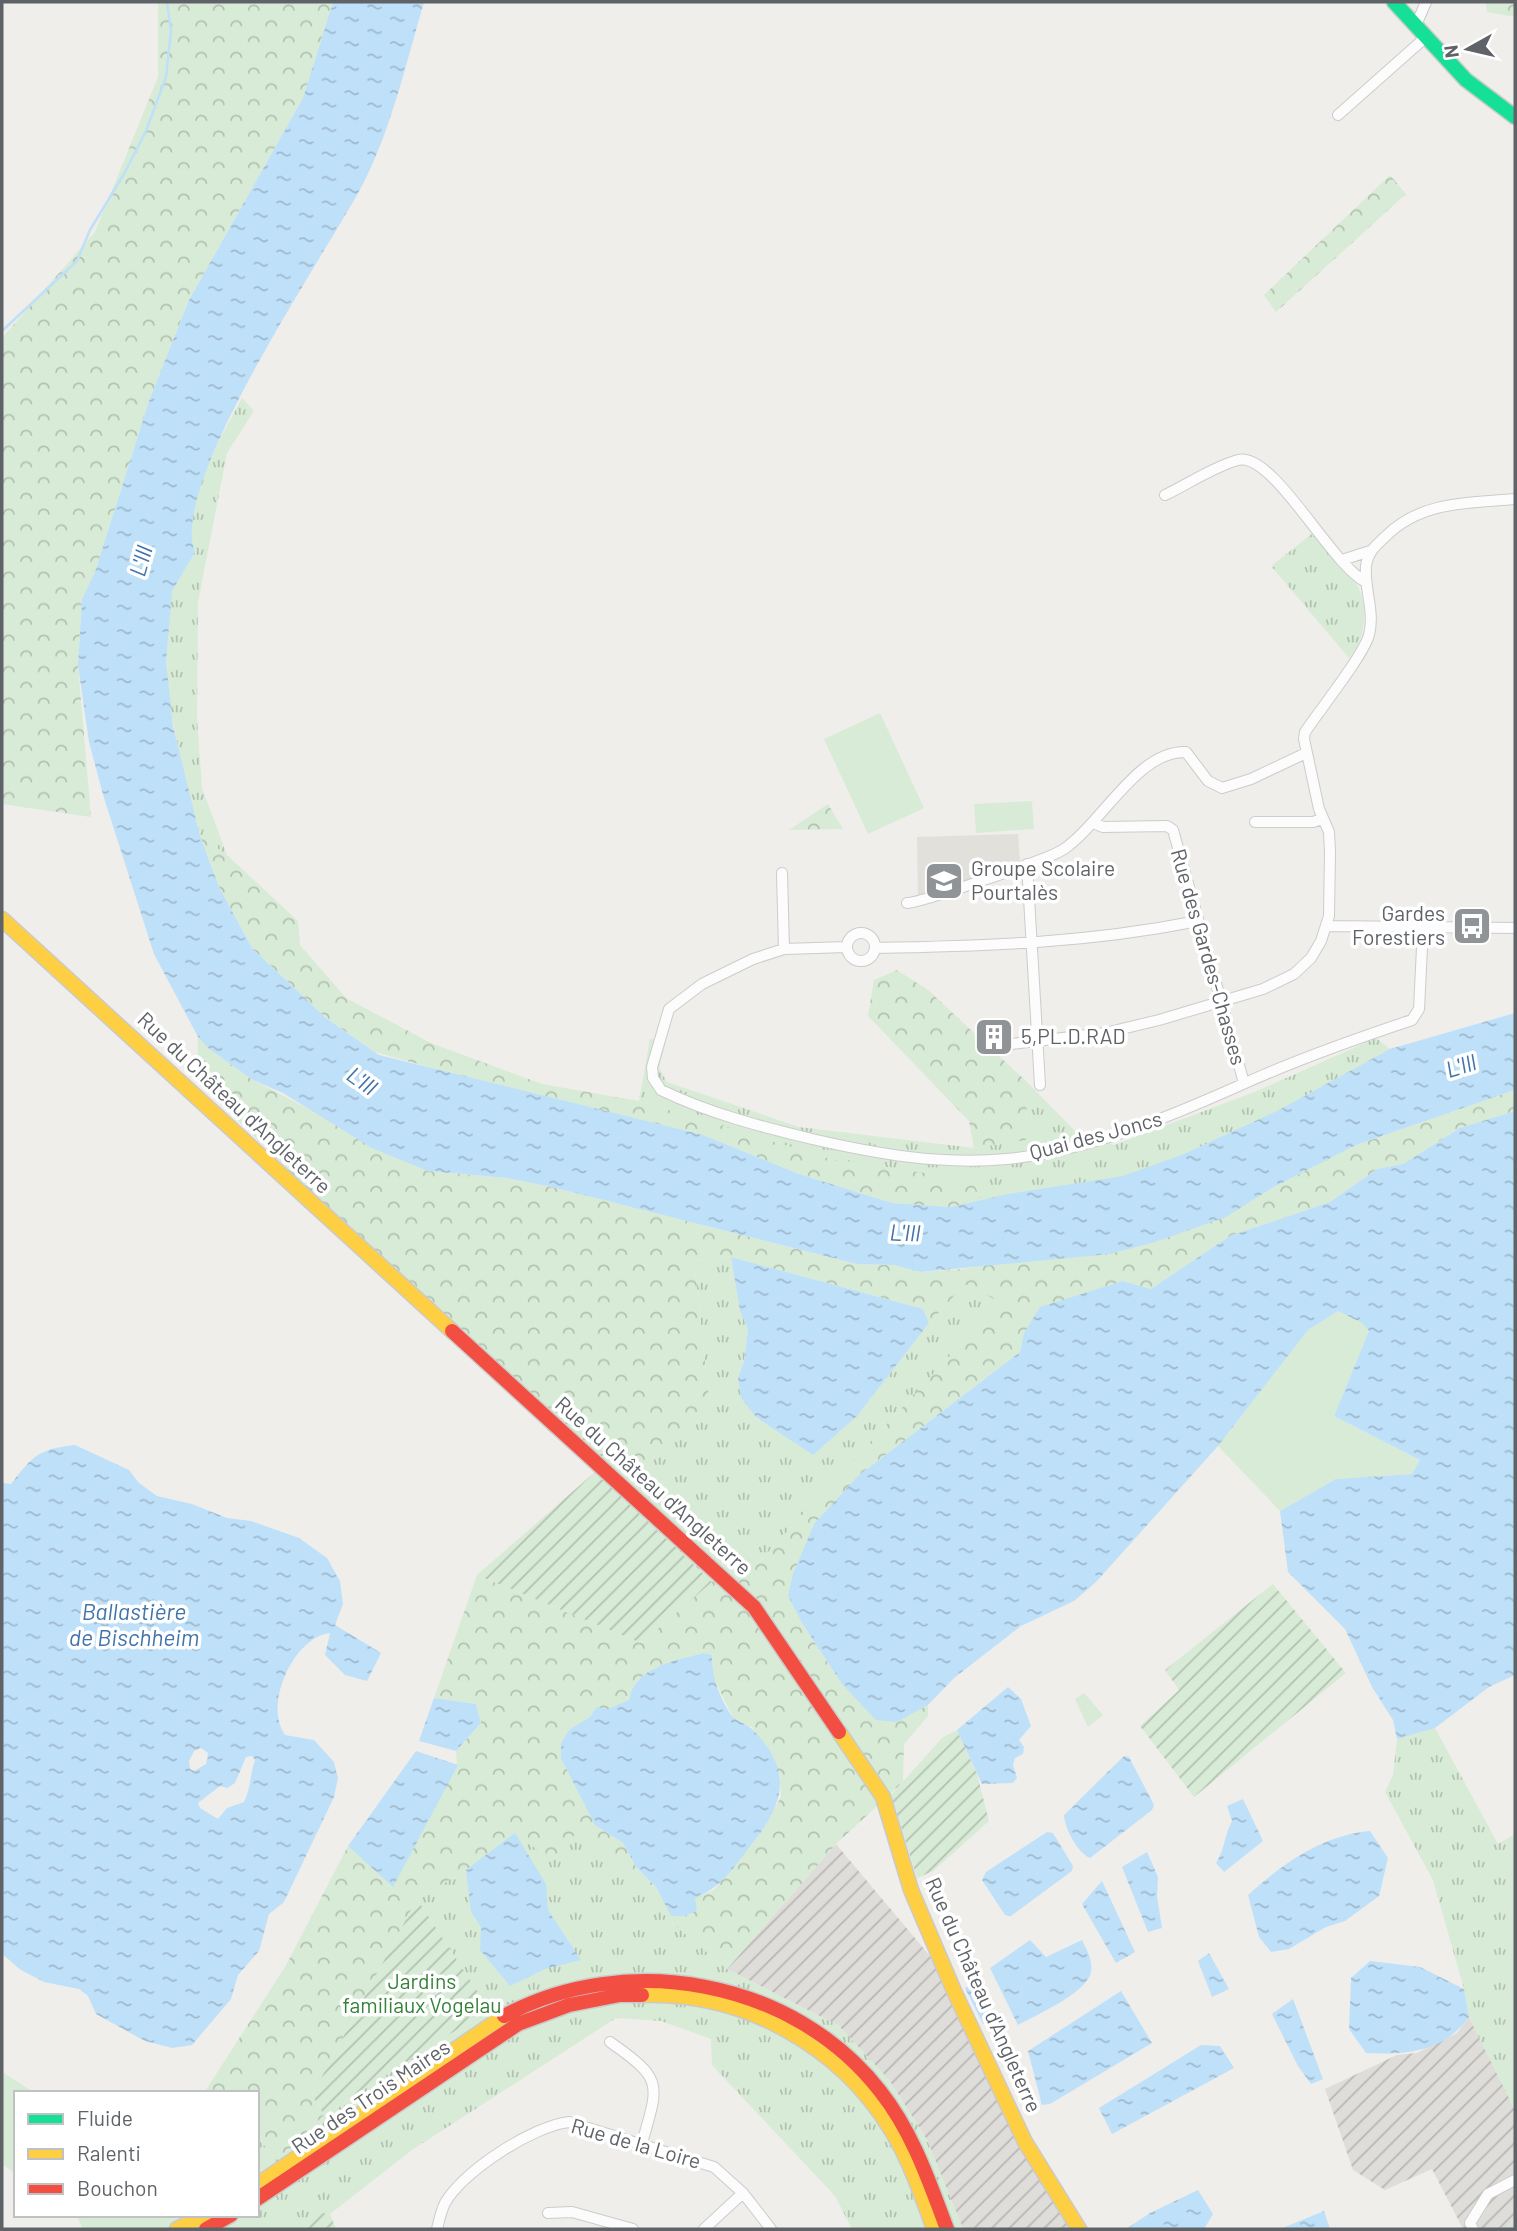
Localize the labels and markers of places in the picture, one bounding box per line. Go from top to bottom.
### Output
place label: Groupe Scolaire Pourtalès [971,855,1115,904]
school or university icon: Groupe Scolaire Pourtalès [923,860,965,902]
place label: Gardes Forestiers [1352,900,1445,949]
bus stop icon: Gardes Forestiers [1451,905,1493,947]
building icon: 5,PL.D.RAD [973,1016,1015,1058]
place label: 5,PL.D.RAD [1021,1023,1125,1048]

